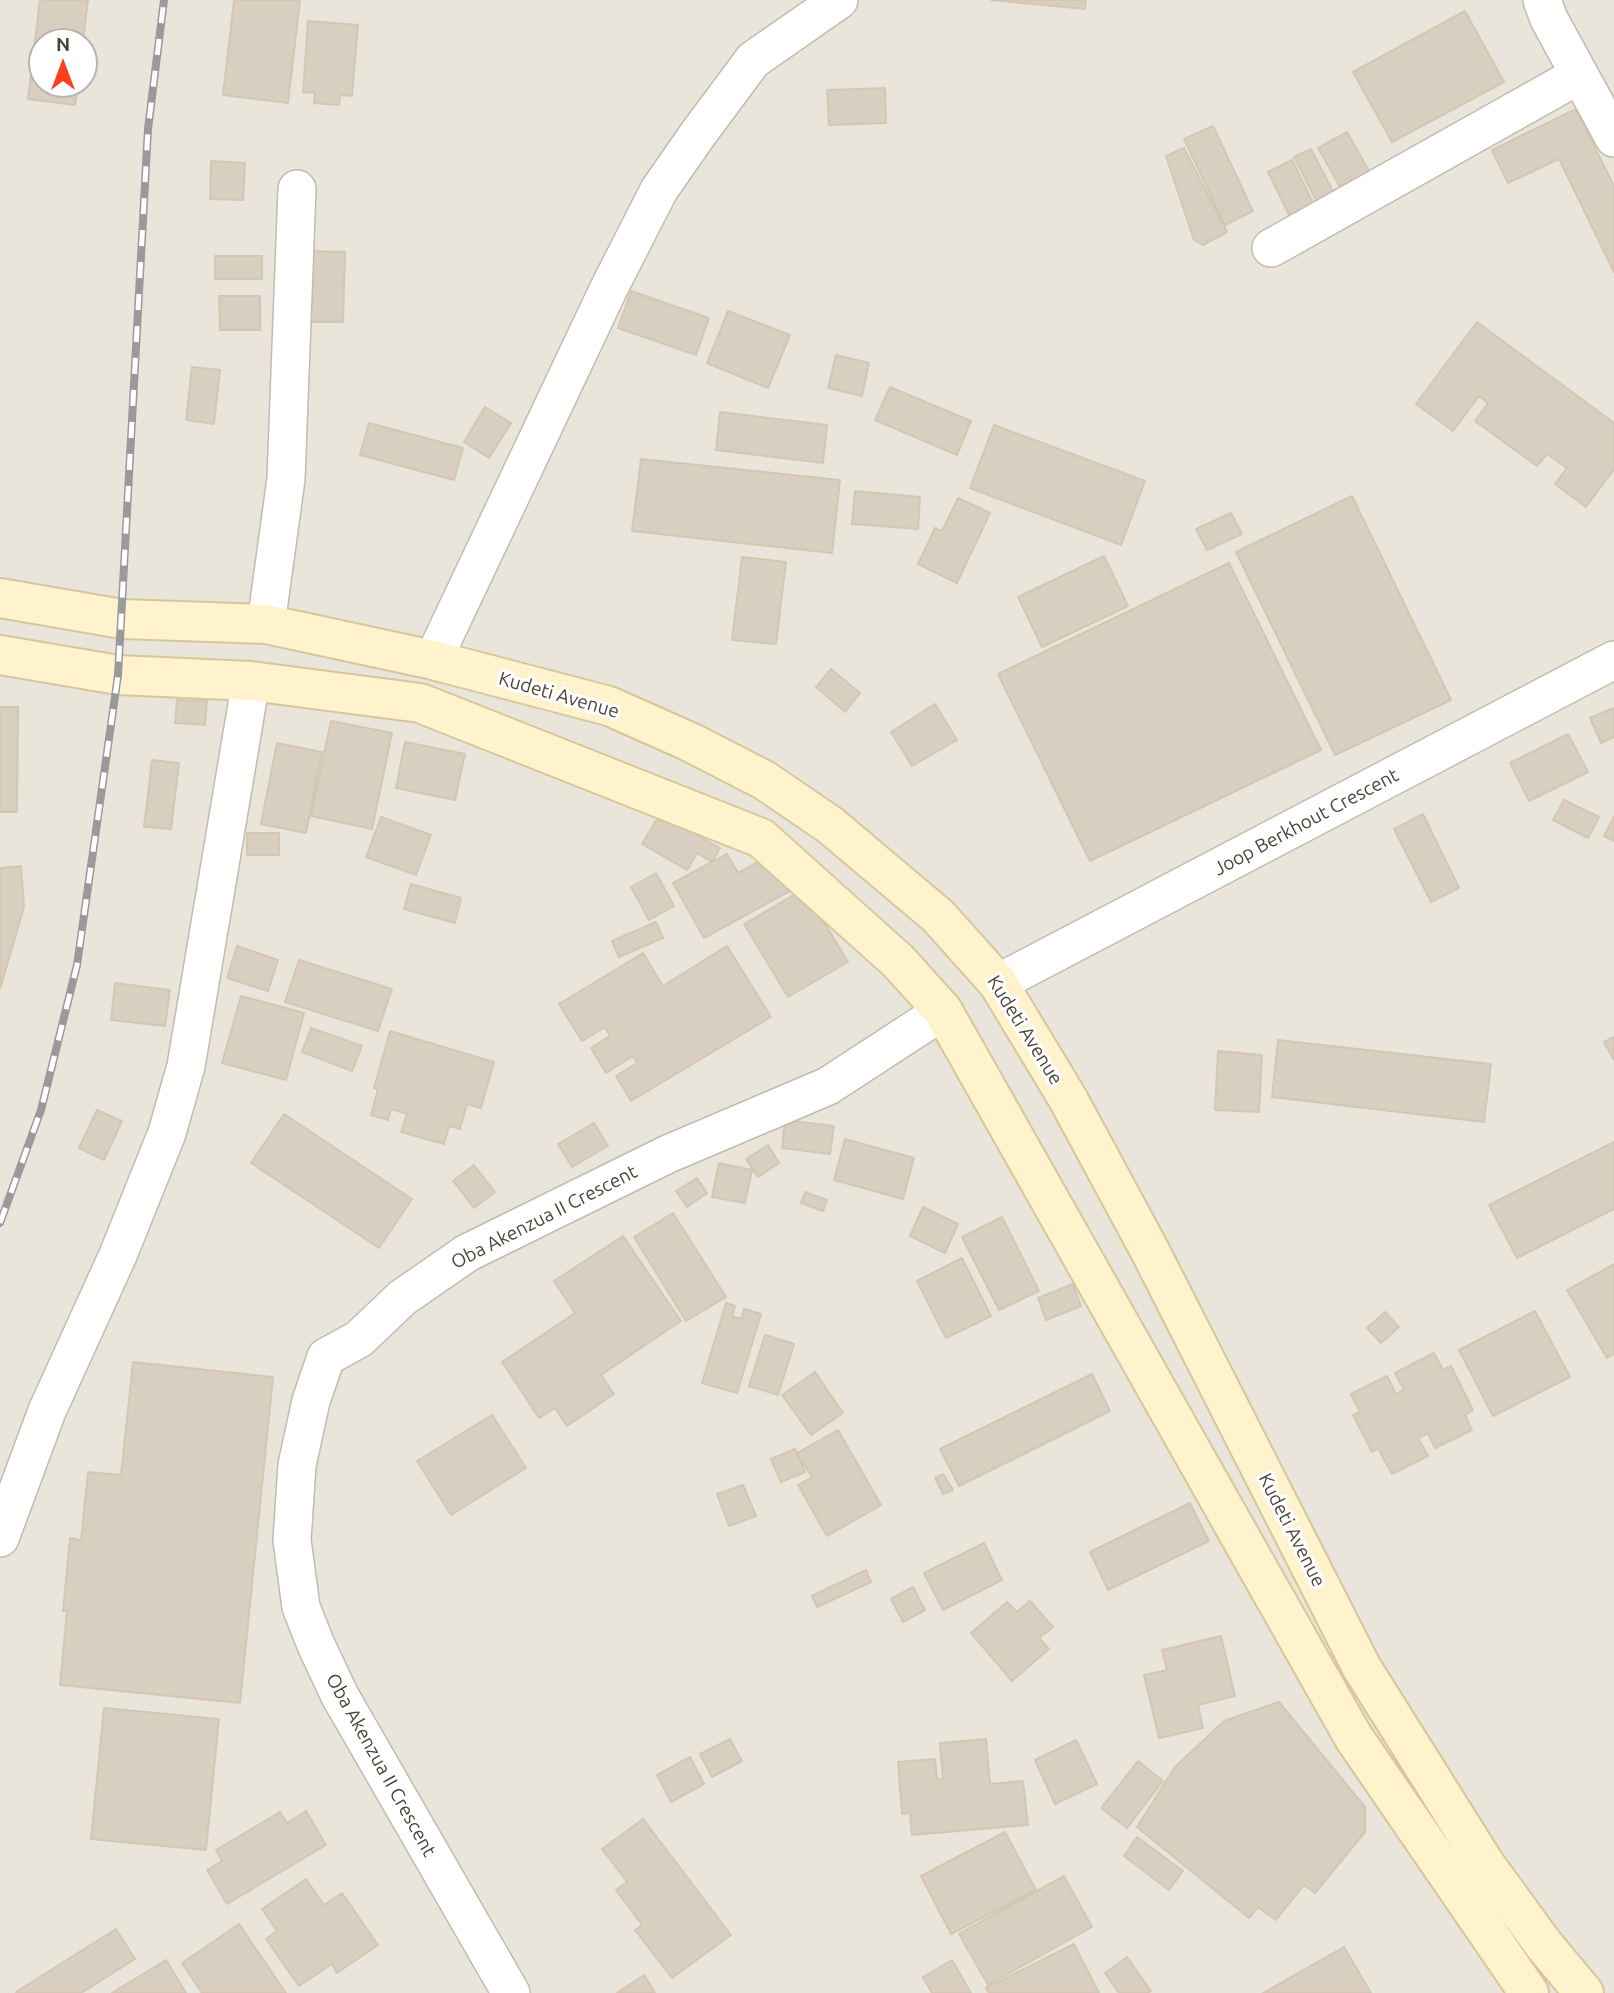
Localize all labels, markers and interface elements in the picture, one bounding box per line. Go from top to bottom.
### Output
north arrow [28,28,98,98]
text: N [56,33,70,55]
street label: Kudeti Avenue [496,667,622,723]
street label: Joop Berkhout Crescent [1210,764,1402,880]
street label: Kudeti Avenue [982,971,1068,1089]
street label: Oba Akenzua II Crescent [447,1160,641,1274]
street label: Kudeti Avenue [1254,1469,1330,1591]
street label: Oba Akenzua II Crescent [321,1669,441,1861]

